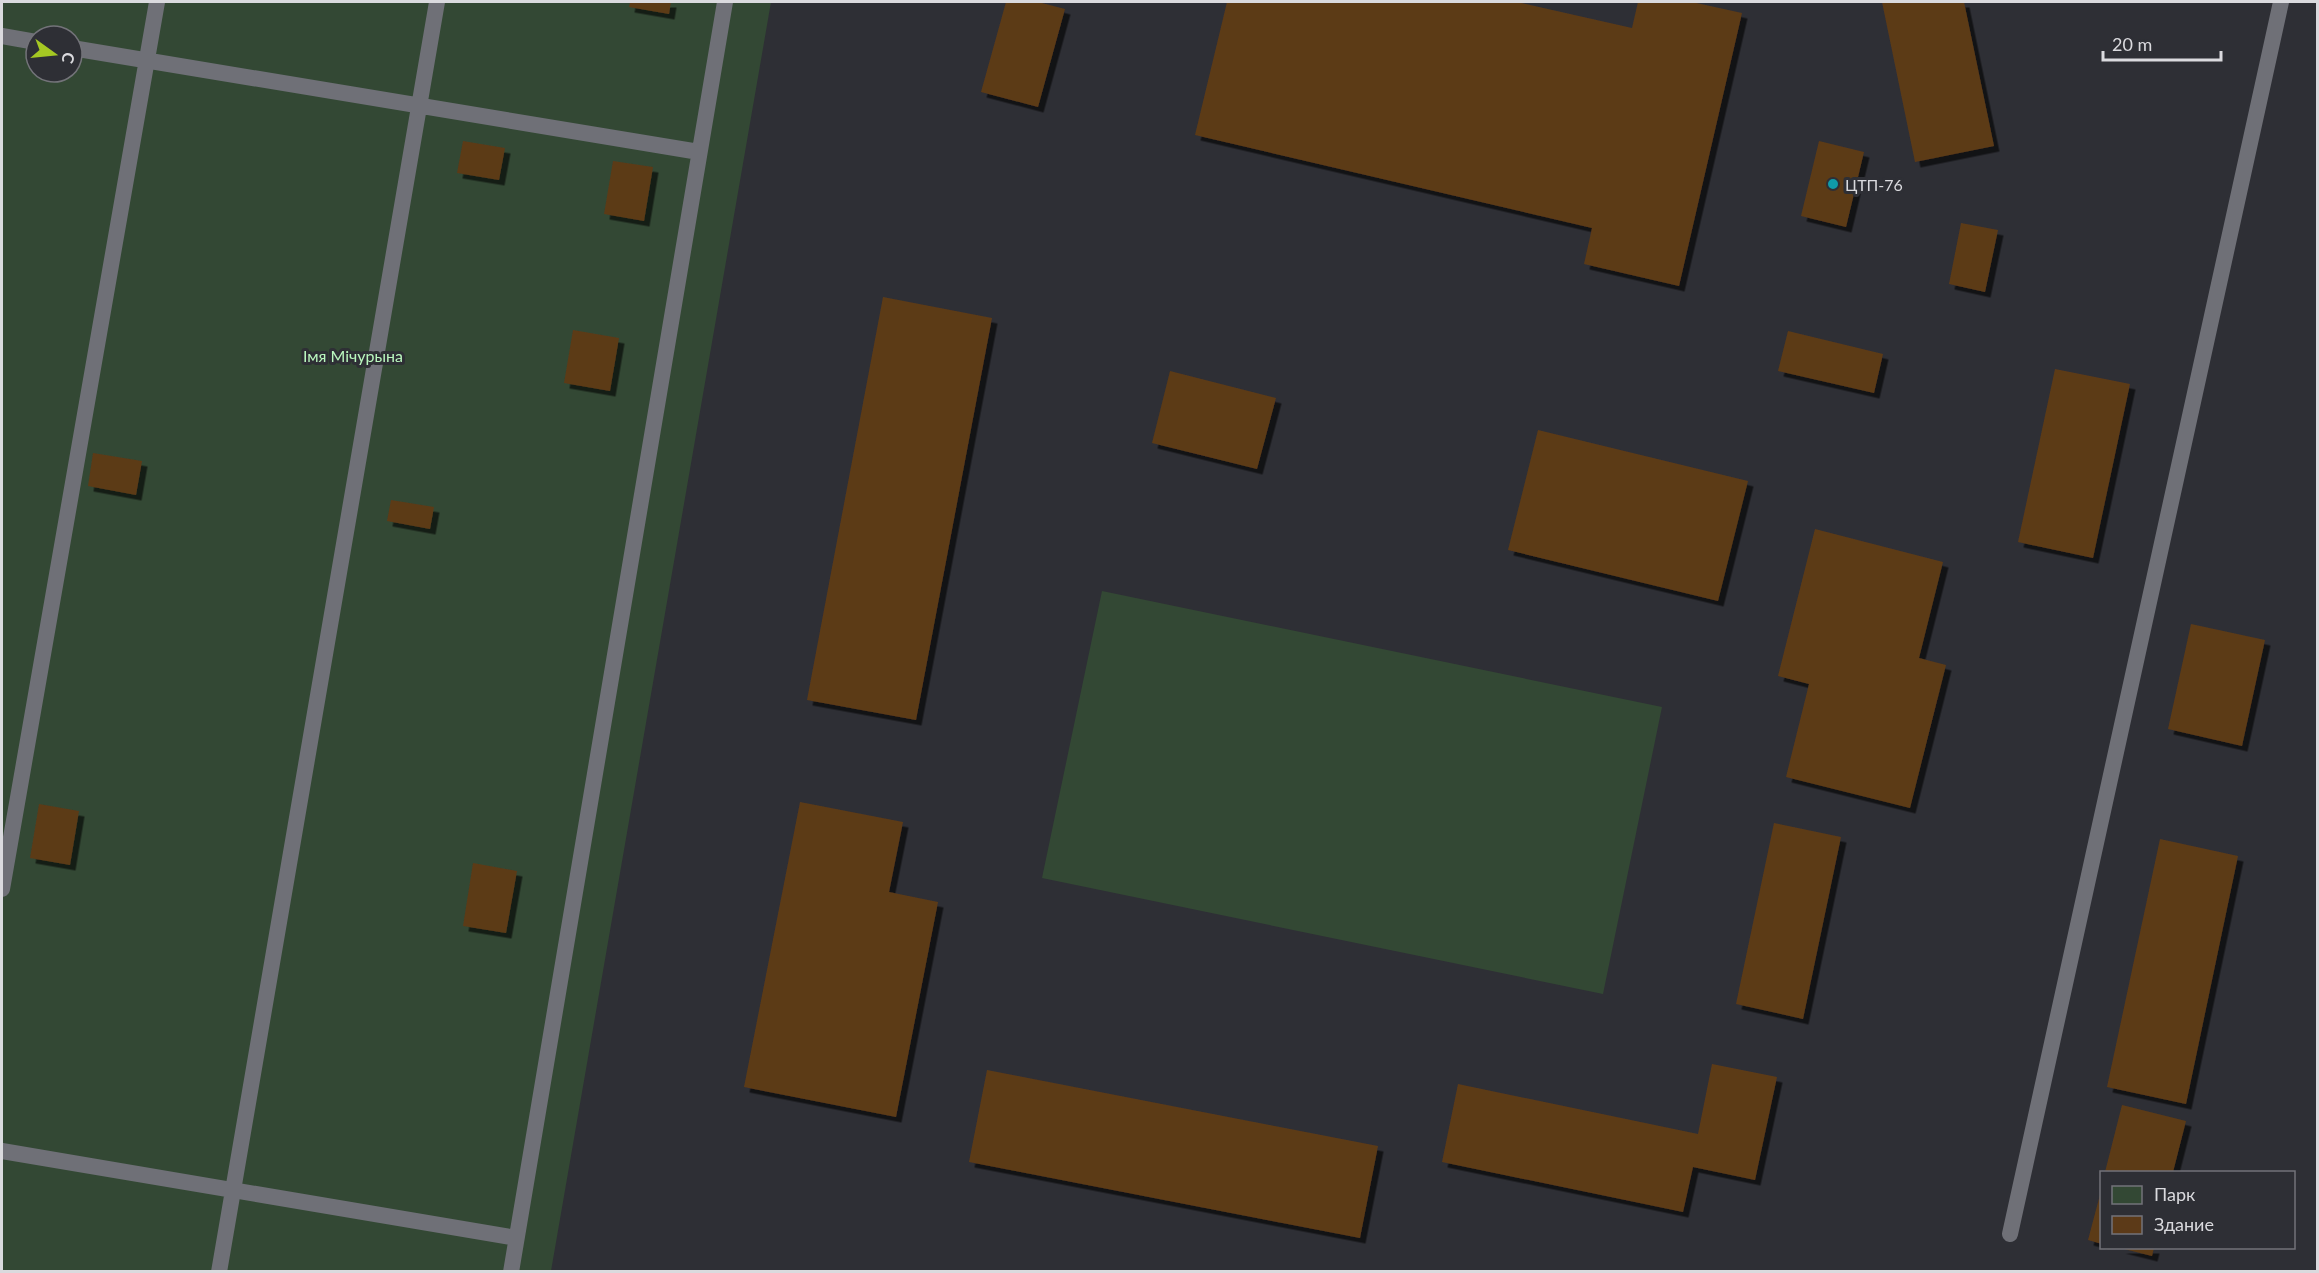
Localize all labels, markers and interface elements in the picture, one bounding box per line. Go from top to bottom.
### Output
north arrow [24,24,84,84]
scale bar [2103,24,2222,62]
text: 20 m [2112,33,2152,55]
text: С [58,50,80,66]
place label: ЦТП-76 [1845,175,1903,194]
marker: ЦТП-76 [1826,177,1840,191]
park label: Імя Мічурына [303,346,403,365]
legend [2100,1171,2295,1249]
text: Парк [2154,1183,2196,1205]
text: Здание [2154,1213,2214,1235]

